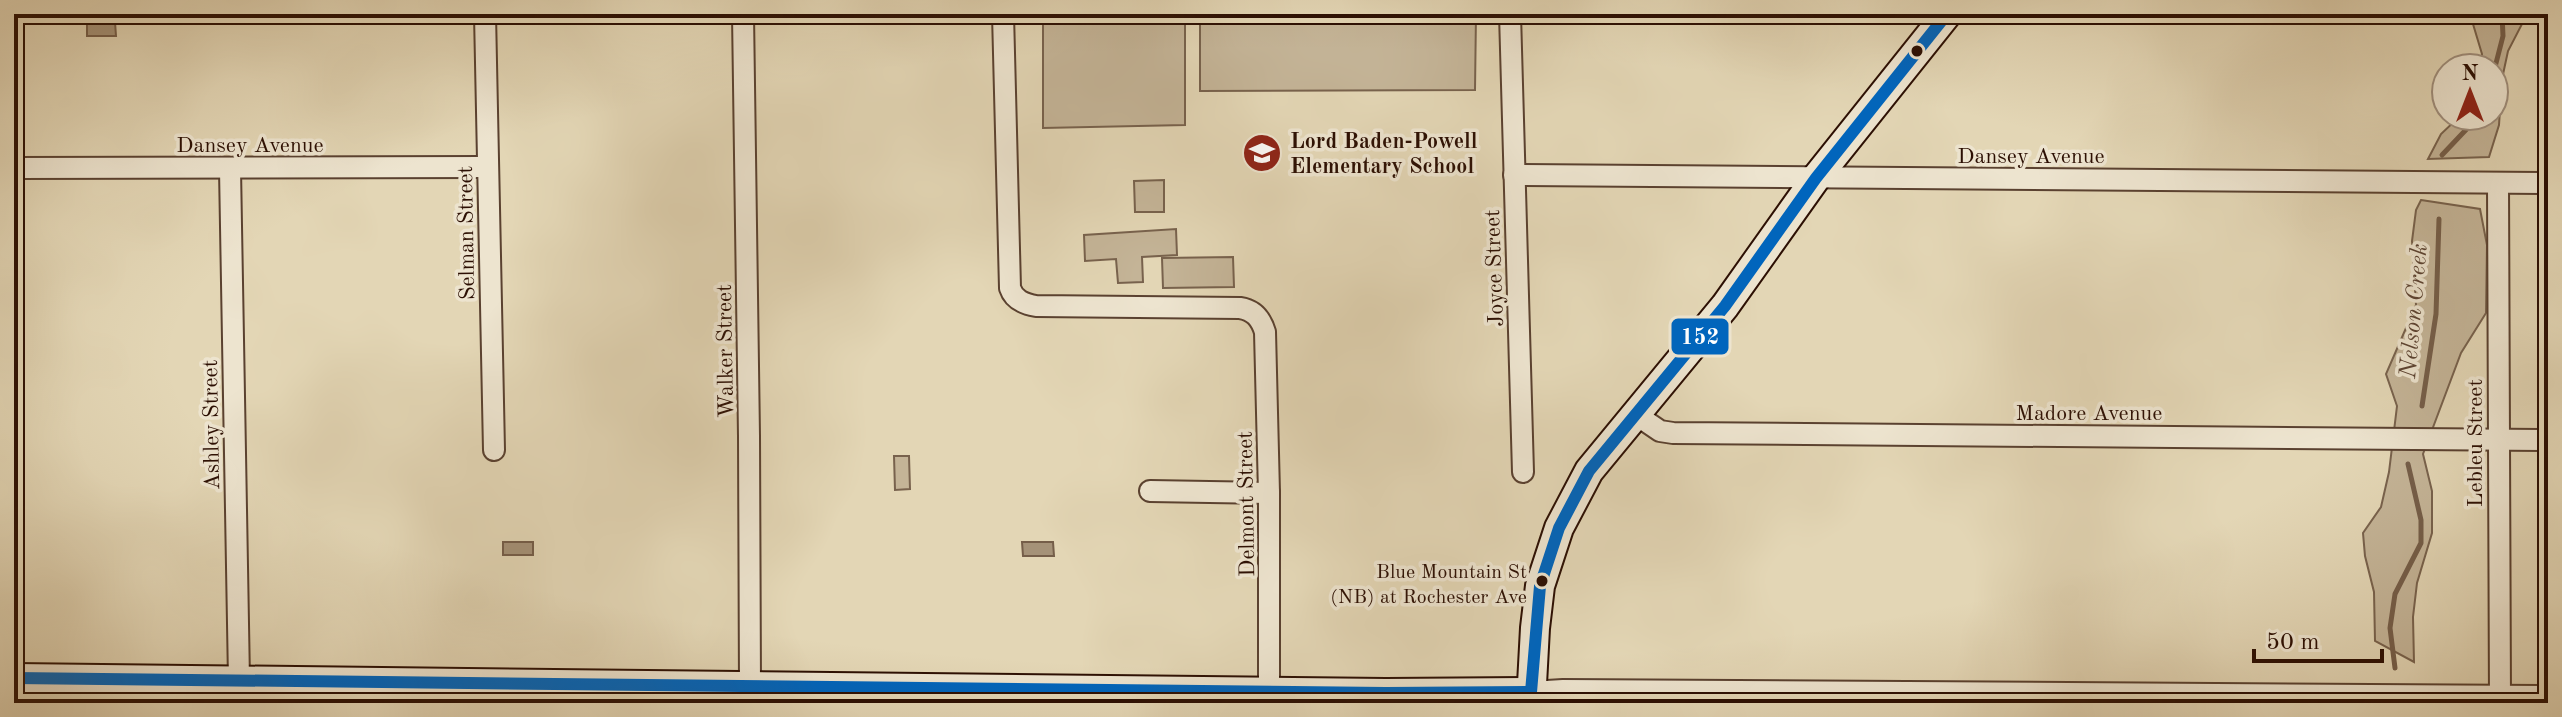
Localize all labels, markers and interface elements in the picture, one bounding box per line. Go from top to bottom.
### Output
unlabelled marker [1909,43,1925,59]
north arrow [2430,52,2510,132]
text: N [2462,63,2479,85]
place label: Lord Baden-Powell Elementary School [1290,131,1478,178]
school or university icon: Lord Baden-Powell Elementary School [1241,132,1283,174]
street label: Dansey Avenue [176,135,324,157]
street label: Dansey Avenue [1957,146,2105,168]
street label: Selman Street [455,166,479,300]
street label: Joyce Street [1482,209,1508,327]
water label: Nelson Creek [2397,243,2433,381]
street label: Walker Street [714,284,738,418]
line badge: 152 [1670,317,1730,356]
text: 152 [1681,327,1719,349]
street label: Ashley Street [200,360,224,490]
street label: Lebleu Street [2465,379,2487,507]
street label: Madore Avenue [2016,403,2162,425]
street label: Delmont Street [1235,431,1259,577]
place label: Blue Mountain St (NB) at Rochester Ave [1330,563,1527,608]
marker: Blue Mountain St (NB) at Rochester Ave [1534,573,1550,589]
scale bar [2254,613,2382,663]
text: 50 m [2266,631,2320,655]

